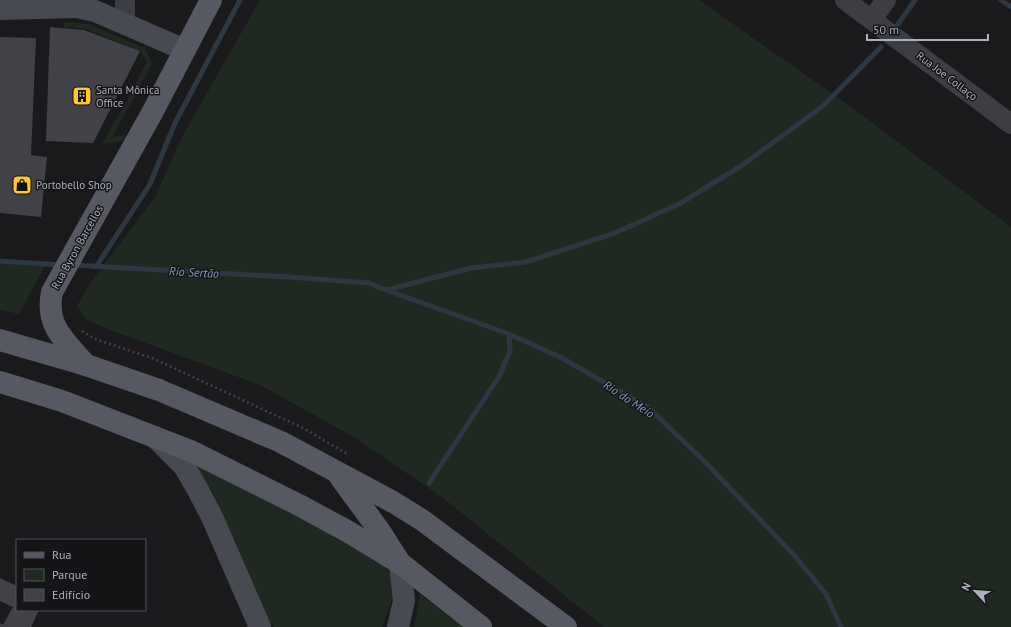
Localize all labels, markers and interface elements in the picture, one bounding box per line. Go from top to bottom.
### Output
scale bar [867,16,988,42]
text: 50 m [873,22,899,37]
street label: Rua Joe Collaço [914,49,980,104]
place label: Santa Mônica Office [96,83,159,110]
building icon: Santa Mônica Office [71,85,93,107]
shop icon: Portobello Shop [11,174,33,196]
place label: Portobello Shop [36,178,112,192]
street label: Rua Byron Barcellos [48,202,106,291]
water label: Rio Sertão [169,263,219,281]
water label: Rio do Meio [601,377,657,421]
legend [16,539,146,611]
text: Rua [52,547,71,562]
text: Parque [52,567,87,582]
north arrow [955,571,995,611]
text: N [958,580,974,593]
text: Edifício [52,587,90,602]

